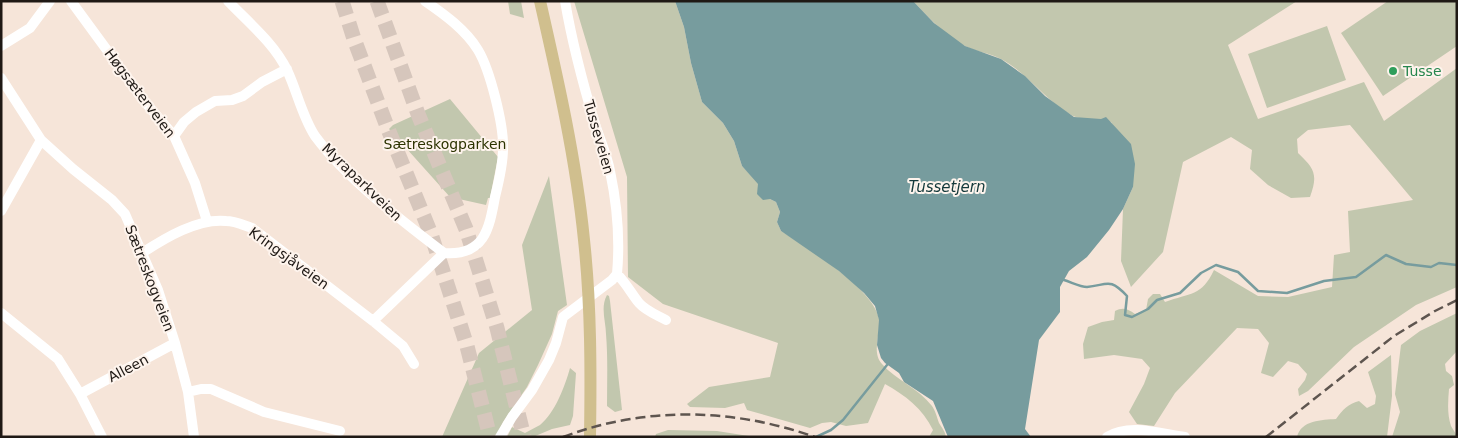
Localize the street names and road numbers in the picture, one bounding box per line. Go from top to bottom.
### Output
street label: Høgsæterveien [101,45,179,141]
street label: Tusseveien [580,97,617,176]
street label: Myraparkveien [319,140,405,224]
street label: Sætreskogveien [122,222,178,334]
street label: Kringsjåveien [246,224,332,292]
street label: Alleen [105,351,151,385]

